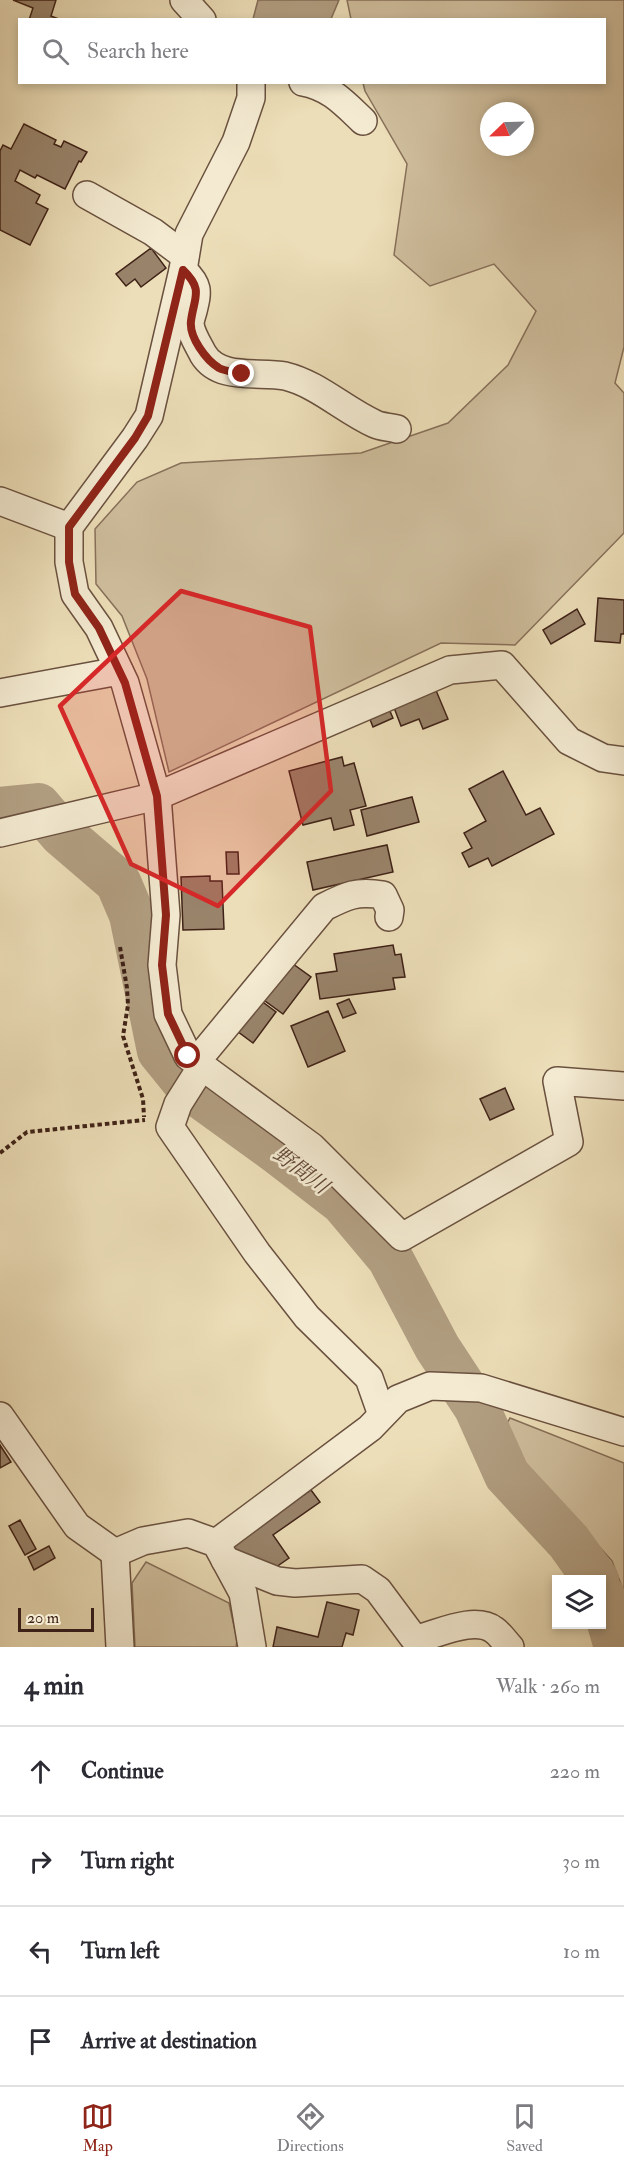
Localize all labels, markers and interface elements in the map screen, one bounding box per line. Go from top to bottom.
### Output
search box [18,18,606,84]
icon: search [39,35,72,68]
text: Search here [87,37,189,65]
north arrow [480,102,534,156]
route end [228,360,254,386]
route start [174,1042,200,1068]
water label: 野間川 [267,1141,336,1201]
map controls [552,1575,606,1629]
button: layers [552,1575,606,1629]
scale bar [18,1605,94,1632]
text: 20 m [27,1608,59,1628]
text: 4 min [24,1670,84,1702]
text: Walk · 260 m [496,1674,600,1699]
icon: ahead [24,1755,57,1788]
text: Continue [81,1757,164,1785]
text: 220 m [550,1759,600,1784]
icon: right [24,1845,57,1878]
text: Turn right [81,1847,174,1875]
text: 30 m [562,1849,600,1874]
icon: left [24,1935,57,1968]
text: Turn left [81,1937,160,1965]
text: 10 m [563,1939,600,1964]
icon: arrive [24,2025,57,2058]
text: Arrive at destination [81,2027,257,2055]
tab: Map [81,2100,114,2156]
tab: Directions [277,2100,344,2156]
tab: Saved [506,2100,543,2156]

